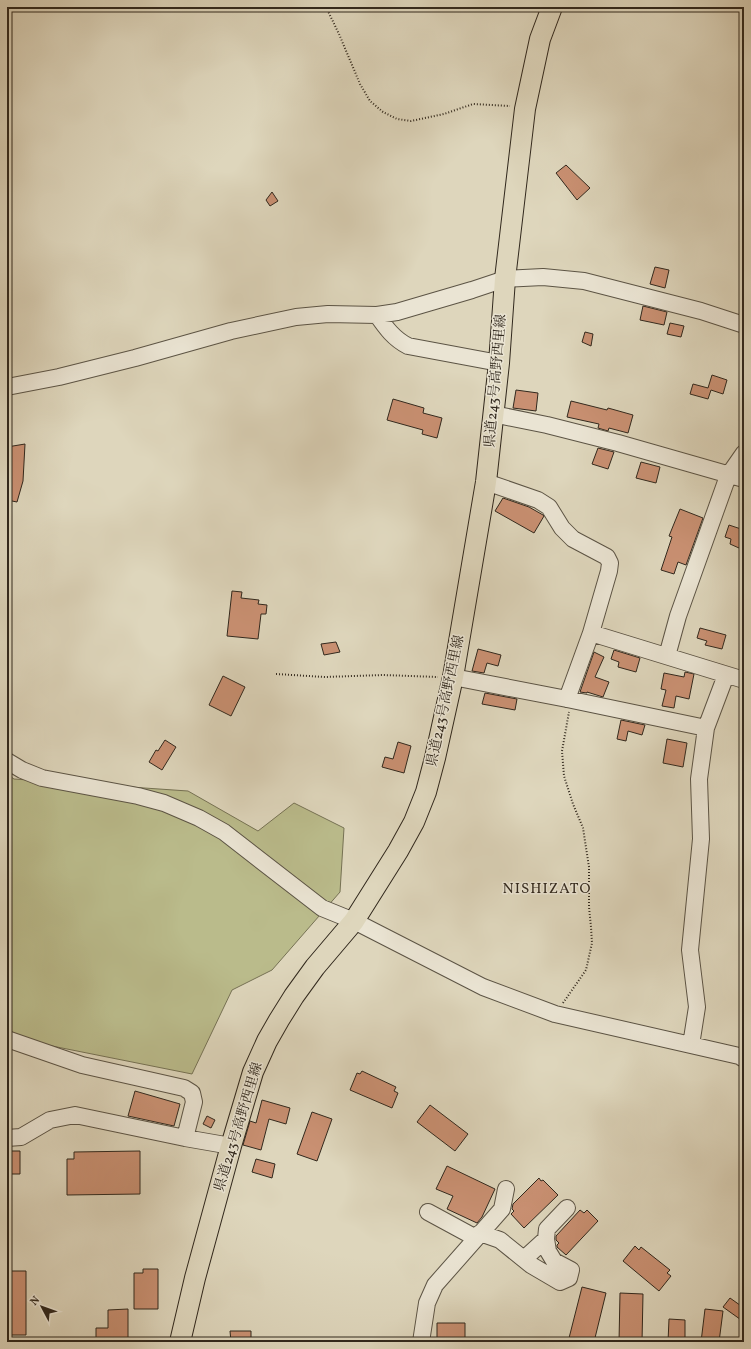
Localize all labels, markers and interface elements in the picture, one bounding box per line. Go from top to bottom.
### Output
street label: 県道243号高野西里線 [481,313,511,449]
street label: 県道243号高野西里線 [423,633,469,769]
district label: NISHIZATO [503,879,591,900]
street label: 県道243号高野西里線 [210,1060,268,1194]
north arrow [22,1287,62,1327]
text: N [27,1293,44,1309]

